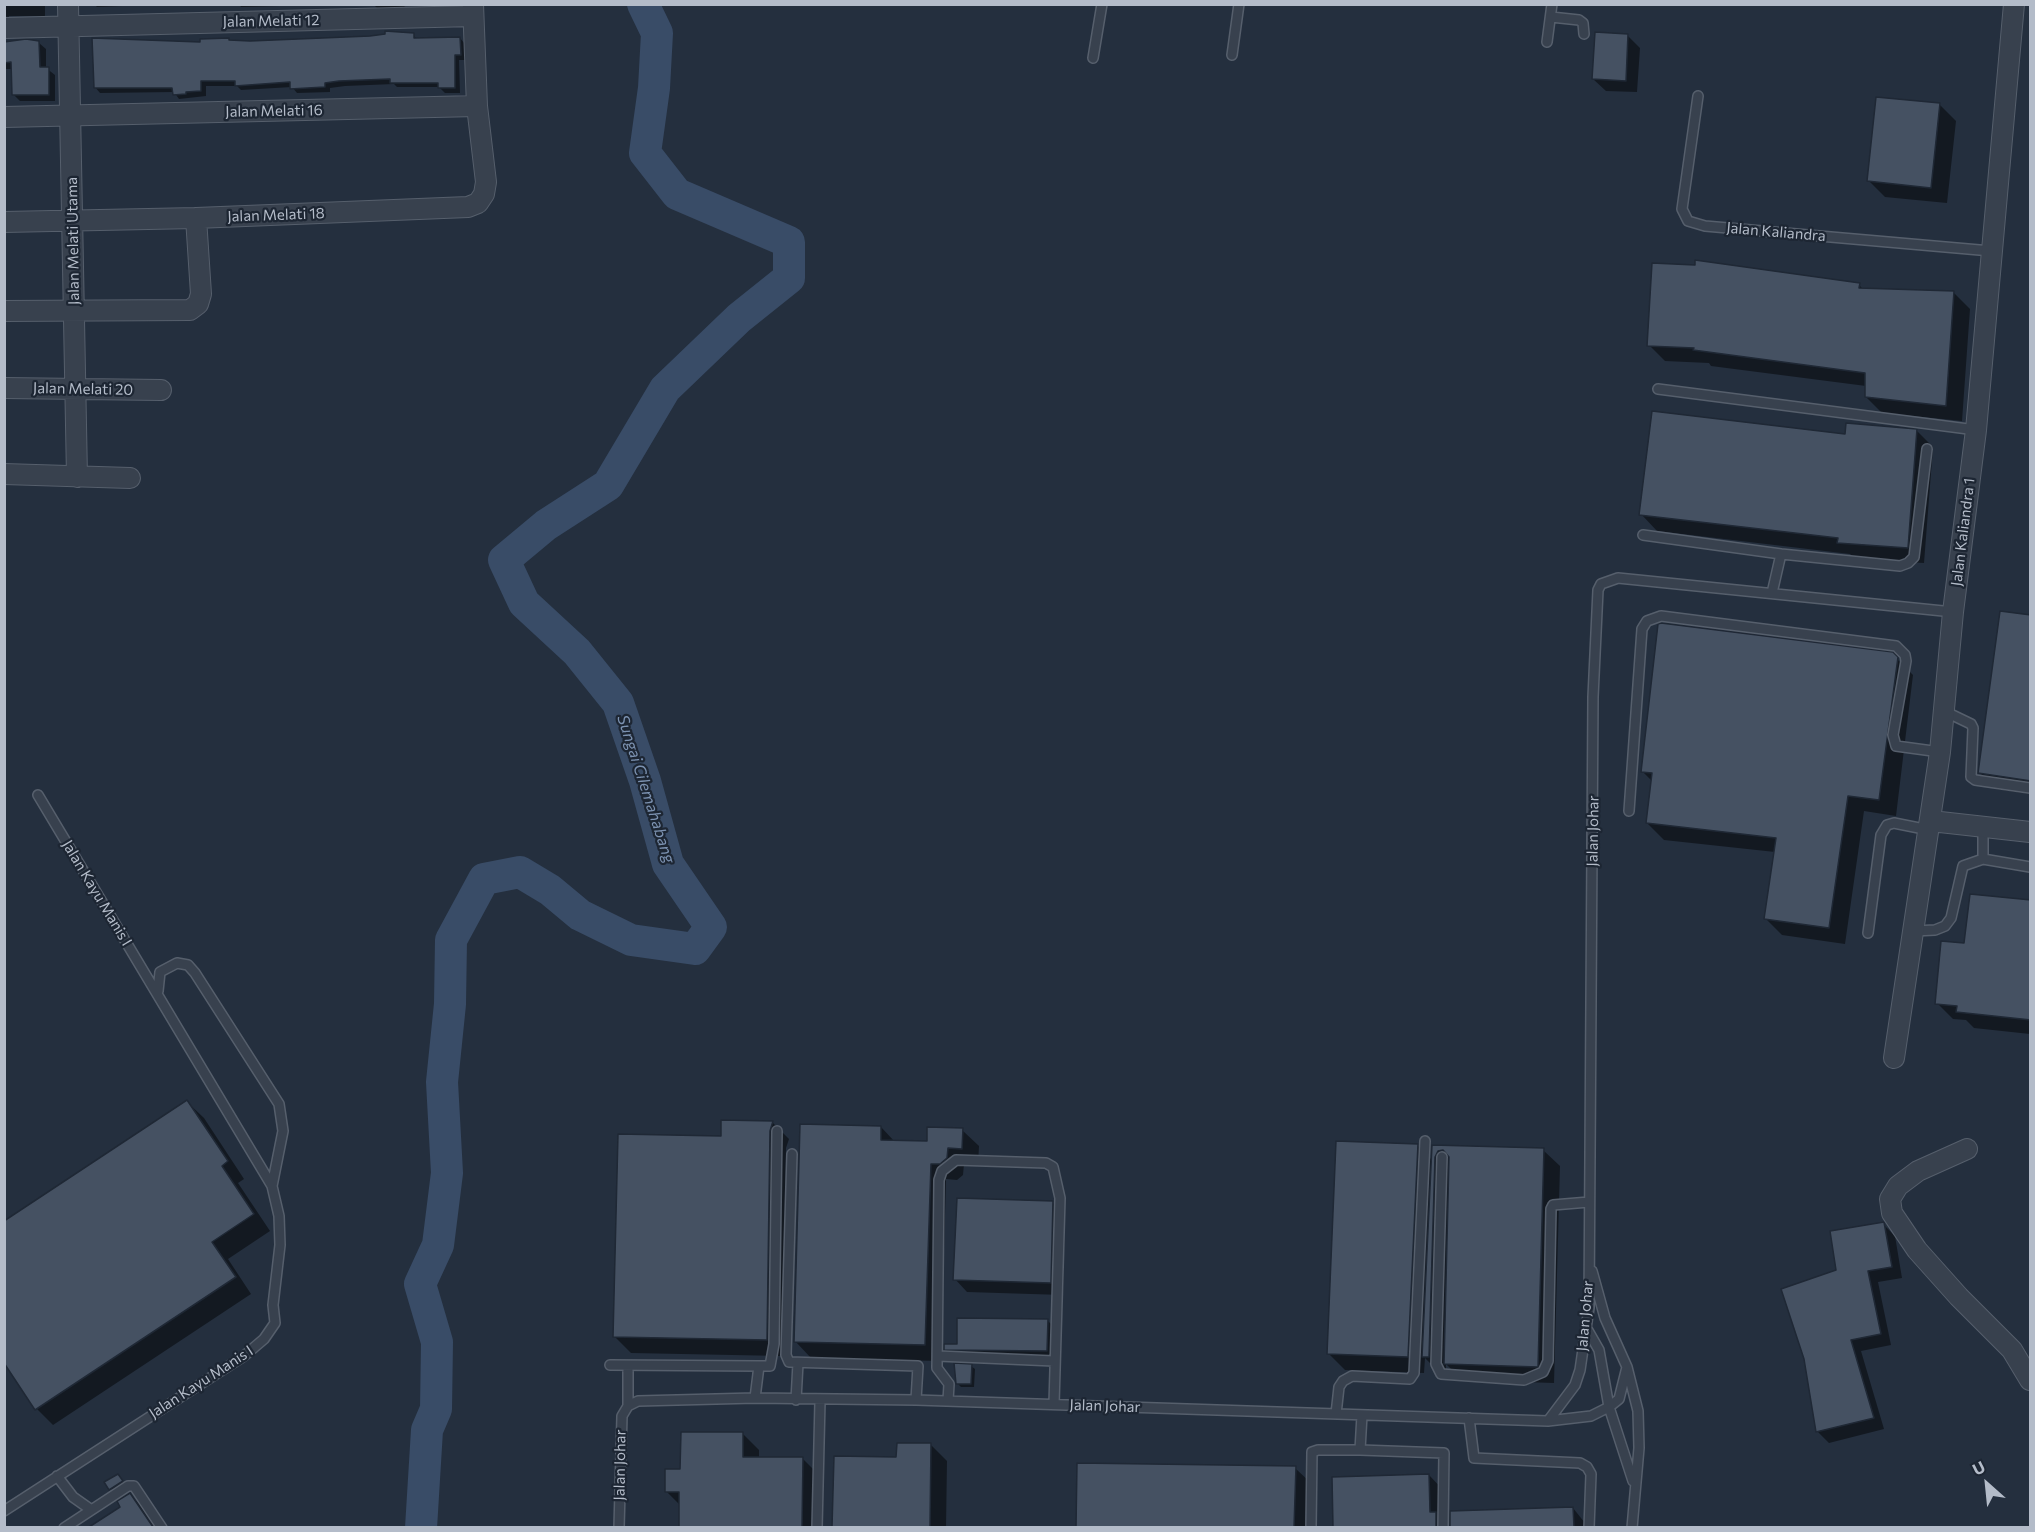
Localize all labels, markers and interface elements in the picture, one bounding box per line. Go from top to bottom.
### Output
street label: Jalan Melati 12 [222,11,320,31]
street label: Jalan Melati 16 [225,101,323,121]
street label: Jalan Melati Utama [63,177,83,305]
street label: Jalan Melati 18 [227,204,325,226]
street label: Jalan Kaliandra [1726,219,1826,245]
street label: Jalan Melati 20 [33,379,133,399]
street label: Jalan Kaliandra 1 [1947,477,1979,587]
water label: Sungai Cilemahabang [613,712,679,866]
street label: Jalan Johar [1583,795,1603,867]
street label: Jalan Kayu Manis I [58,837,136,949]
street label: Jalan Johar [1573,1280,1597,1352]
street label: Jalan Kayu Manis I [146,1342,256,1422]
street label: Jalan Johar [1069,1396,1141,1416]
street label: Jalan Johar [610,1429,630,1501]
north arrow [1957,1454,2017,1514]
text: U [1969,1456,1988,1479]

